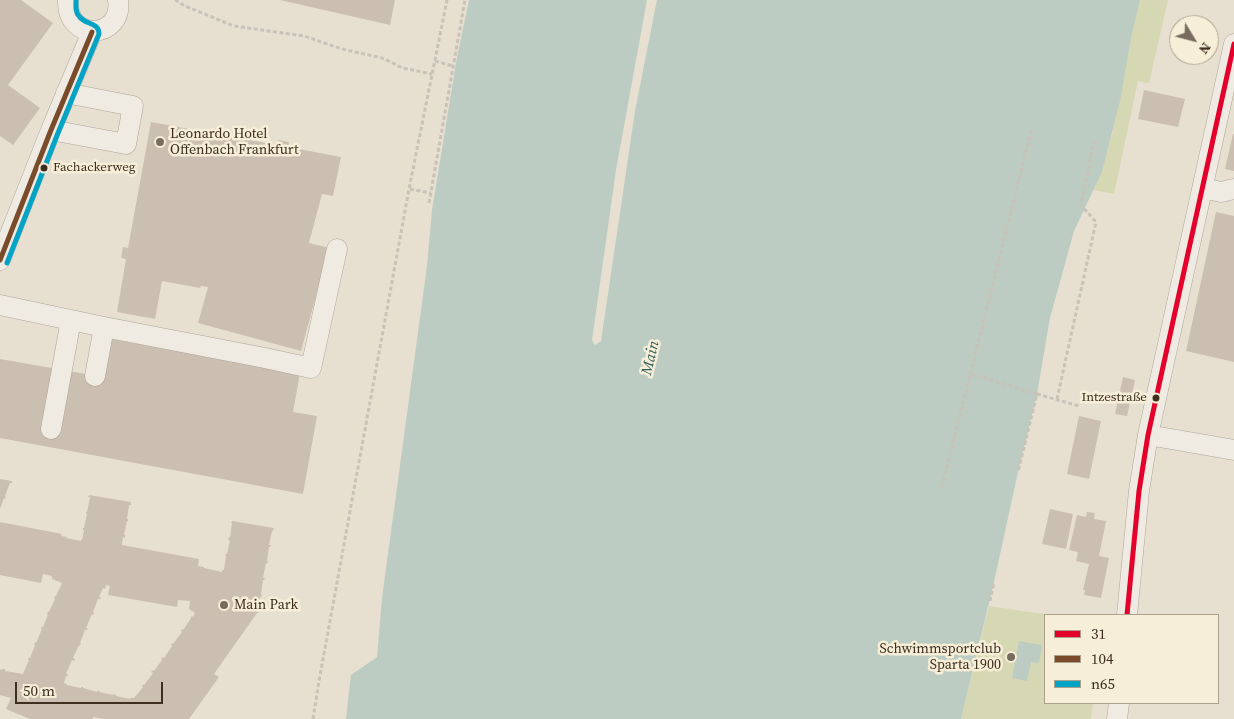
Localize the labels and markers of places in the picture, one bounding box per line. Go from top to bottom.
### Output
place label: Leonardo Hotel Offenbach Frankfurt [170,126,299,158]
marker: Leonardo Hotel Offenbach Frankfurt [154,136,166,148]
place label: Fachackerweg [53,160,136,176]
marker: Fachackerweg [39,163,49,173]
place label: Intzestraße [1081,390,1147,406]
marker: Intzestraße [1151,393,1161,403]
place label: Main Park [234,597,298,613]
marker: Main Park [218,599,230,611]
place label: Schwimmsportclub Sparta 1900 [880,641,1001,674]
marker: Schwimmsportclub Sparta 1900 [1005,651,1017,663]

